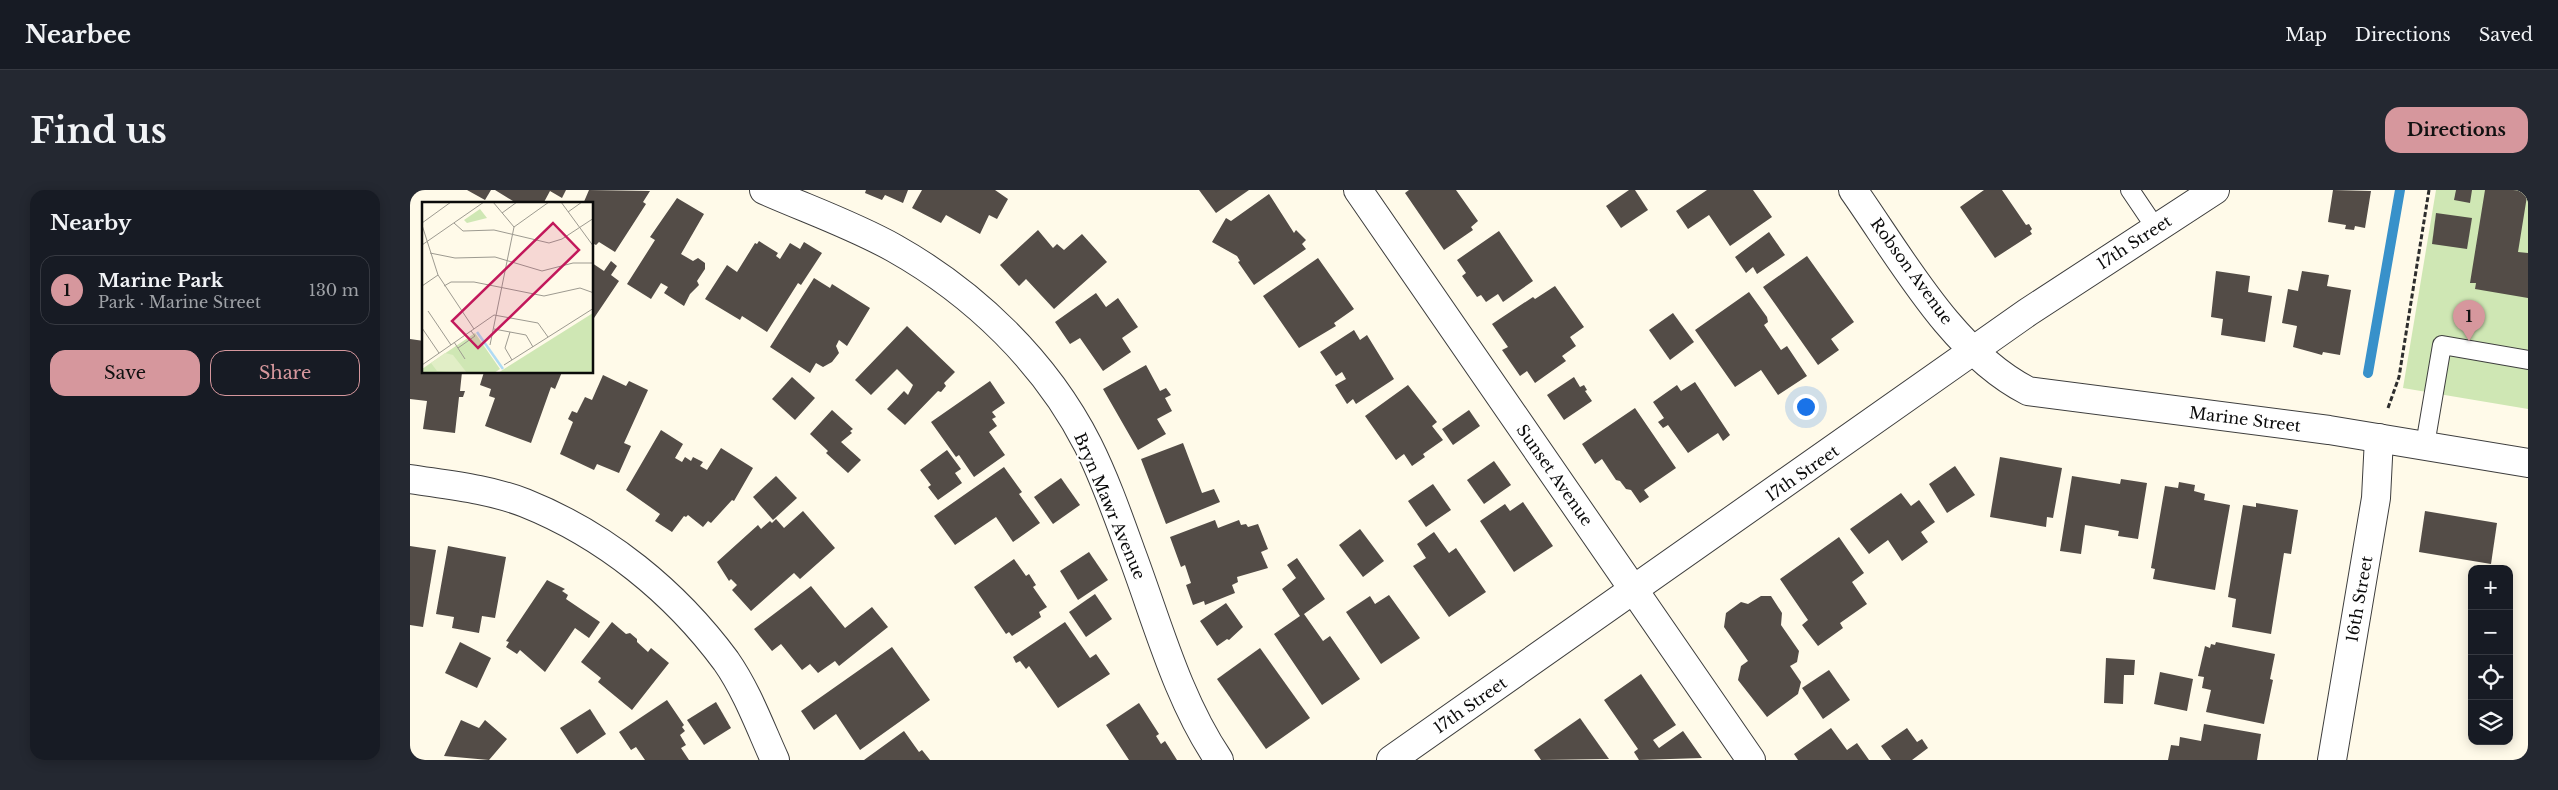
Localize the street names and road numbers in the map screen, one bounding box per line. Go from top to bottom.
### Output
street label: 17th Street [2093,210,2175,274]
street label: Robson Avenue [1867,214,1957,328]
street label: Marine Street [2188,402,2302,436]
street label: Sunset Avenue [1513,420,1597,530]
street label: Bryn Mawr Avenue [1070,430,1150,582]
street label: 17th Street [1761,440,1843,506]
street label: 16th Street [2342,554,2376,644]
street label: 17th Street [1429,672,1511,738]

